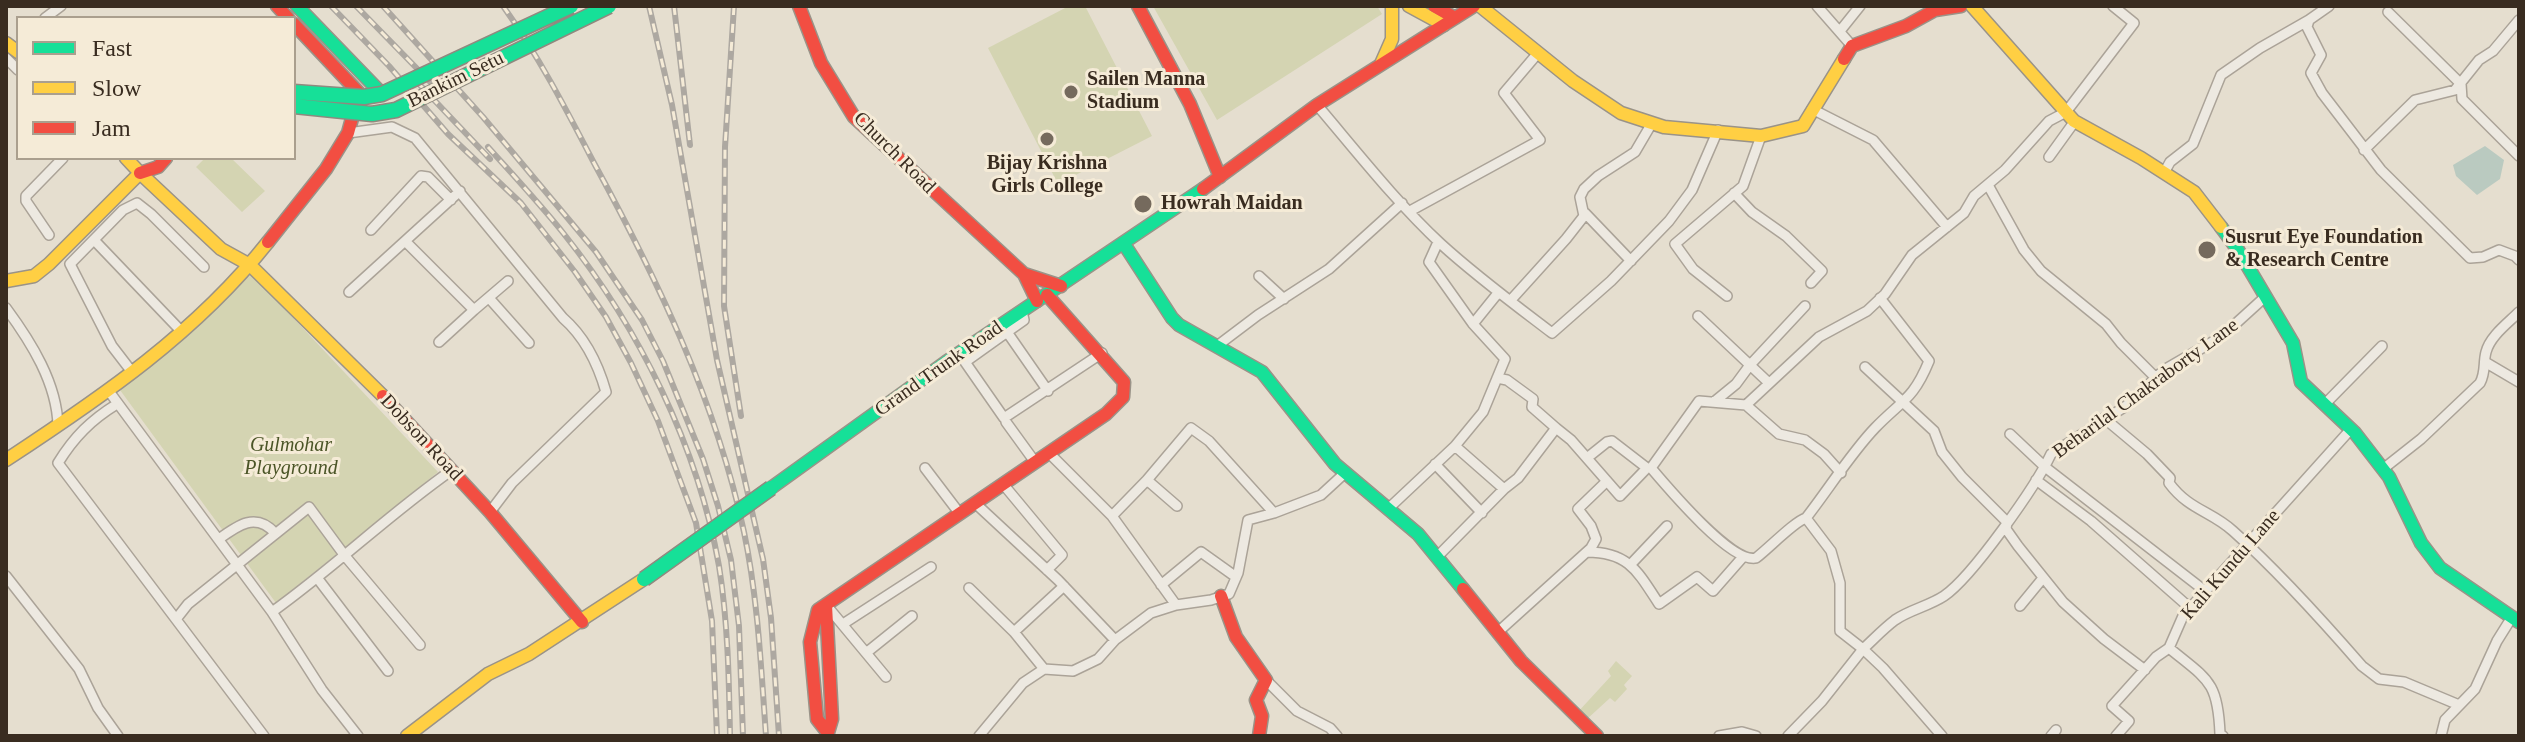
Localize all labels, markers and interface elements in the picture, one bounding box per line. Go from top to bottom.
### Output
legend [16,16,296,160]
text: Fast [92,35,132,61]
street label: Bankim Setu [404,46,508,114]
place label: Sailen Manna Stadium [1087,68,1205,115]
text: Slow [92,75,141,101]
marker: Sailen Manna Stadium [1062,83,1080,101]
street label: Church Road [848,107,940,199]
text: Jam [92,115,131,141]
marker: Bijay Krishna Girls College [1038,130,1056,148]
place label: Bijay Krishna Girls College [987,152,1107,199]
place label: Howrah Maidan [1161,192,1303,216]
marker: Howrah Maidan [1132,193,1154,215]
place label: Susrut Eye Foundation & Research Centre [2225,226,2423,273]
marker: Susrut Eye Foundation & Research Centre [2196,239,2218,261]
street label: Beharilal Chakraborty Lane [2049,314,2243,464]
street label: Grand Trunk Road [871,316,1007,422]
street label: Dobson Road [375,390,467,486]
park label: Gulmohar Playground [244,434,338,481]
street label: Kali Kundu Lane [2176,505,2286,625]

